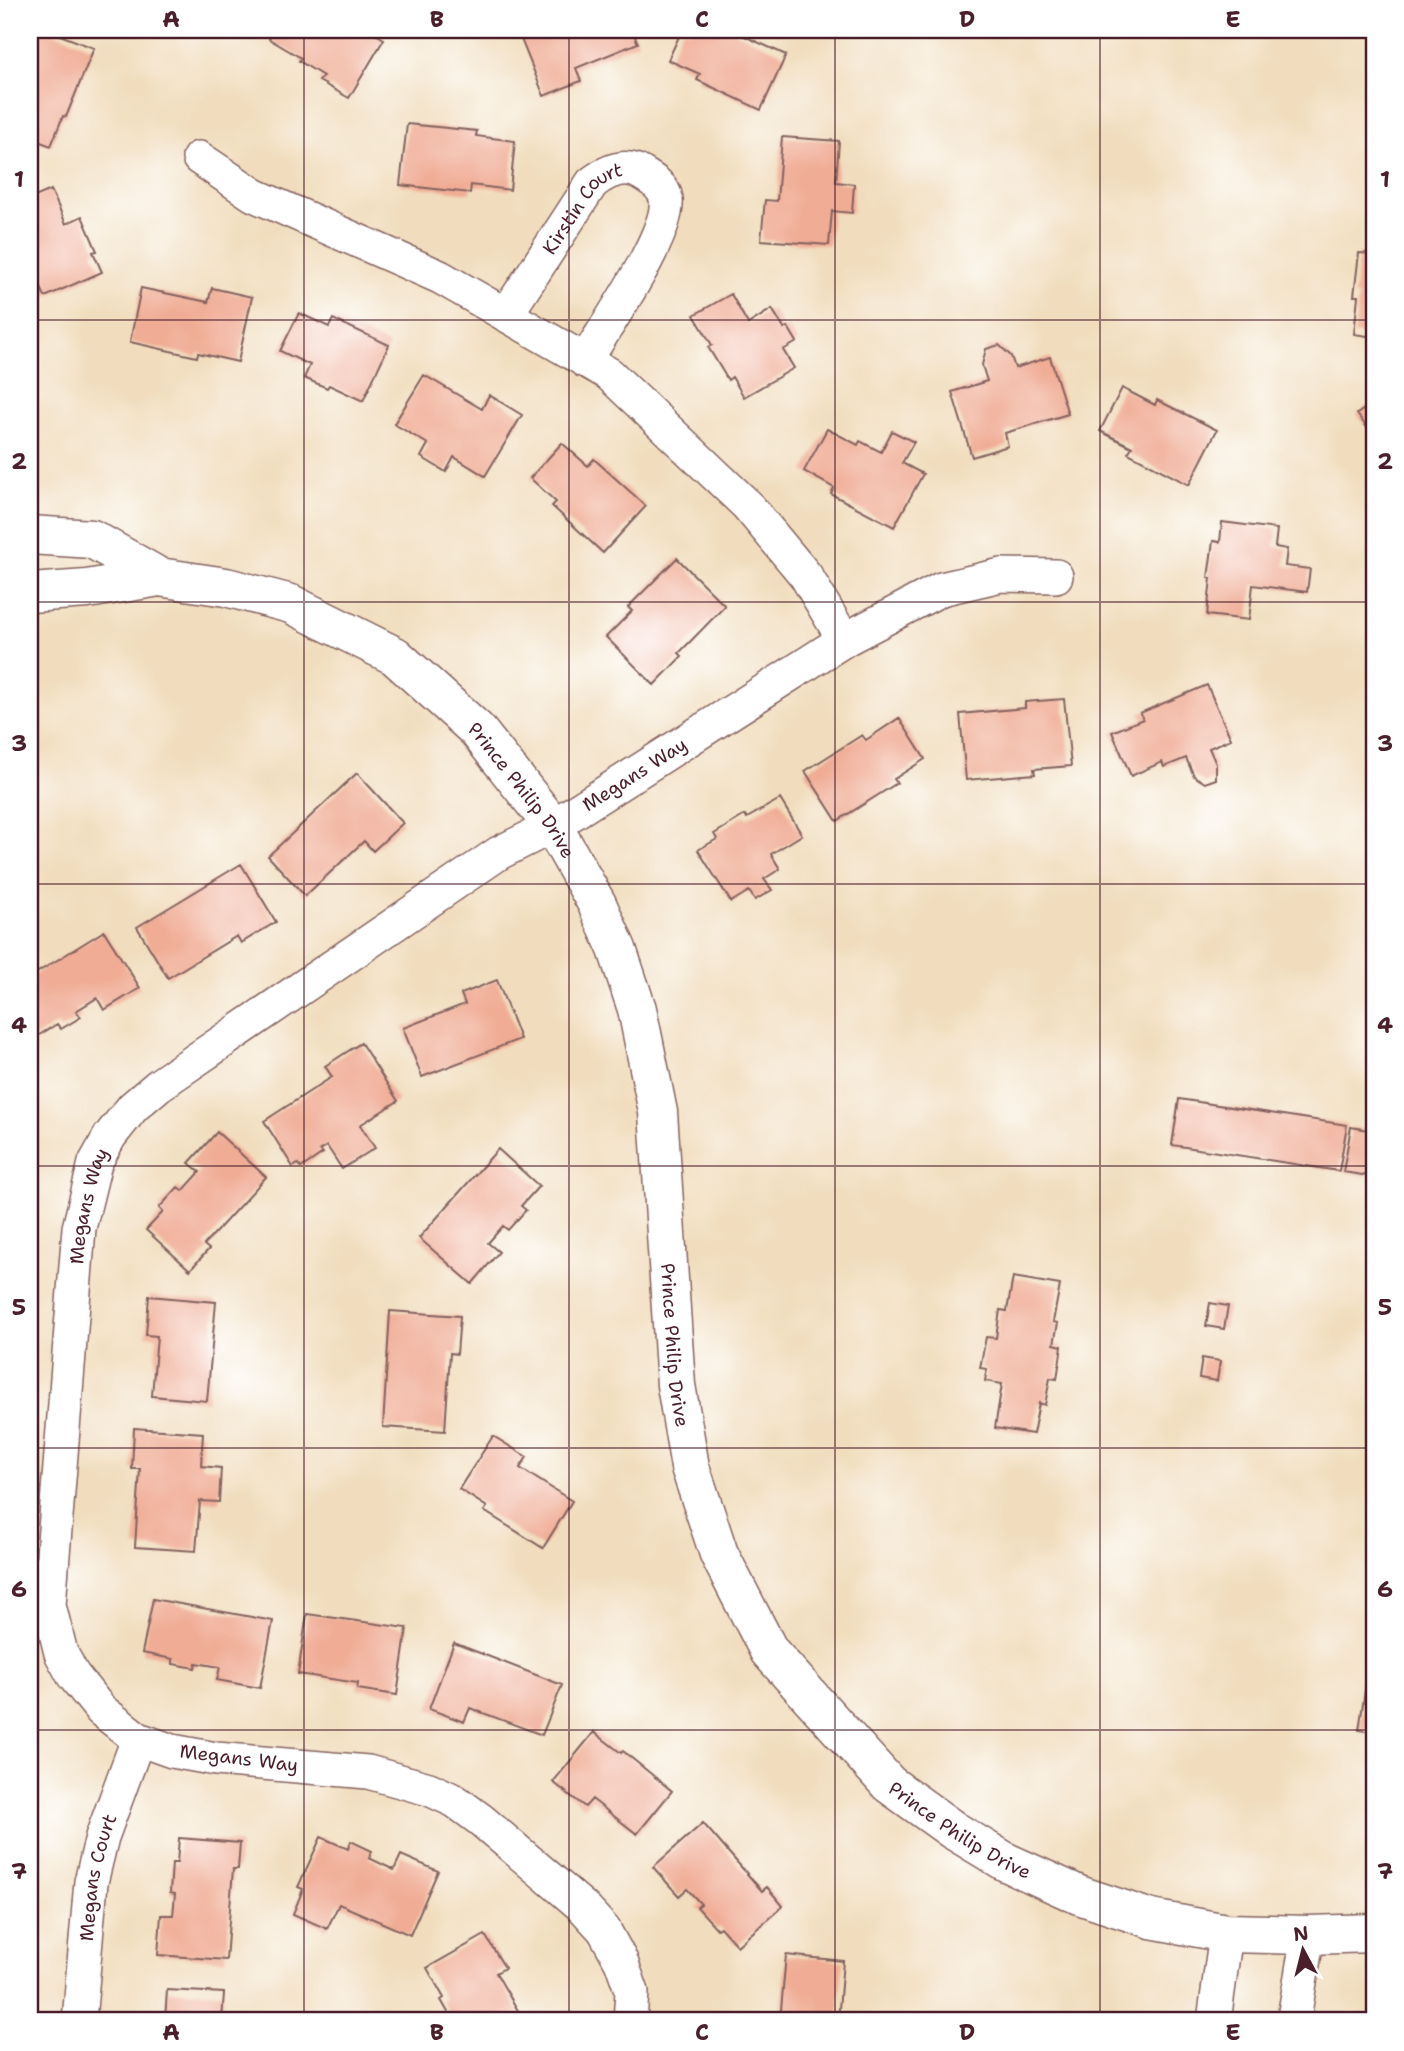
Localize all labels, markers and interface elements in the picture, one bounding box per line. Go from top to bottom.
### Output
text: A [162,4,180,34]
text: B [430,4,444,34]
text: C [695,4,709,34]
text: D [959,4,975,34]
text: E [1225,4,1241,34]
street label: Kirstin Court [537,156,624,259]
text: 1 [14,164,24,194]
text: 1 [1380,164,1390,194]
text: 2 [11,446,27,476]
text: 2 [1377,446,1393,476]
street label: Prince Philip Drive [463,716,581,863]
text: 3 [11,728,27,758]
text: 3 [1377,728,1393,758]
street label: Megans Way [577,731,691,817]
text: 4 [11,1010,27,1040]
text: 4 [1377,1010,1393,1040]
street label: Megans Way [64,1143,114,1265]
street label: Prince Philip Drive [655,1262,695,1429]
text: 5 [12,1292,26,1322]
text: 5 [1378,1292,1392,1322]
text: 6 [11,1574,27,1604]
text: 6 [1377,1574,1393,1604]
street label: Megans Way [178,1738,300,1778]
street label: Prince Philip Drive [884,1775,1035,1884]
street label: Megans Court [73,1810,122,1942]
text: 7 [11,1856,27,1886]
text: 7 [1377,1856,1393,1886]
north arrow [1268,1914,1338,1984]
text: N [1292,1920,1310,1947]
text: A [162,2017,180,2047]
text: B [430,2017,444,2047]
text: C [695,2017,709,2047]
text: D [959,2017,975,2047]
text: E [1225,2017,1241,2047]

